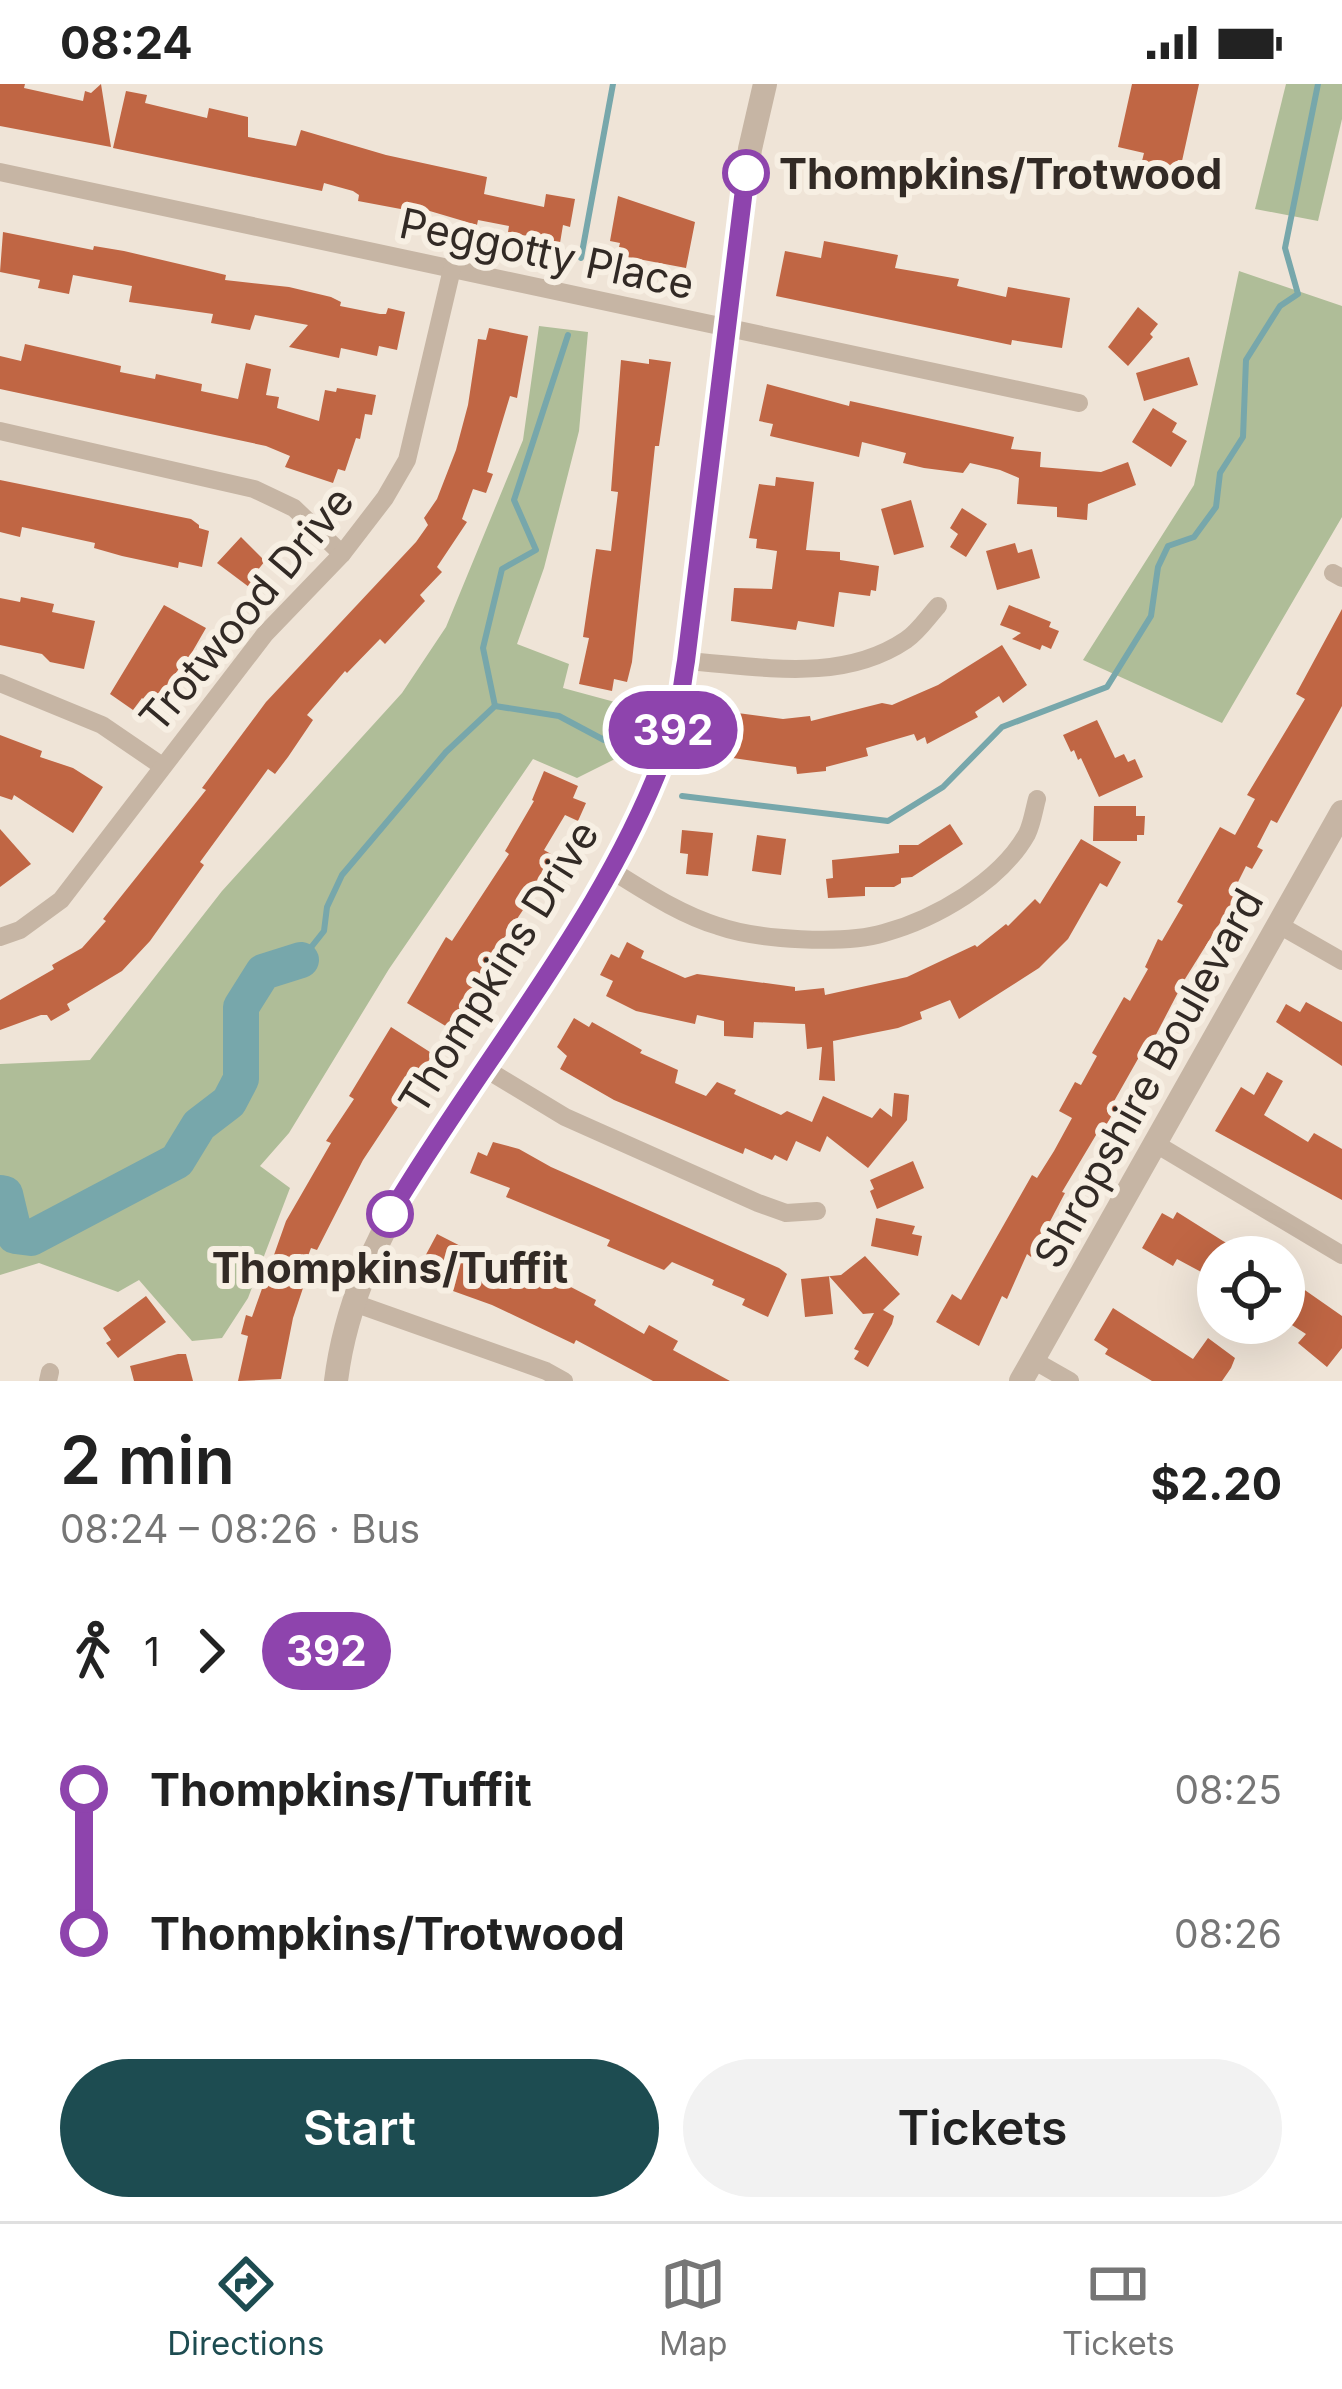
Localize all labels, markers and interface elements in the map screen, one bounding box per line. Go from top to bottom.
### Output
text: 08:24 [60,15,193,70]
place label: Thompkins/Trotwood [779,148,1222,199]
marker: Thompkins/Trotwood [724,151,768,195]
street label: Peggotty Place [395,197,699,309]
street label: Trotwood Drive [128,476,364,742]
line badge: 392 [604,691,742,769]
text: 392 [633,704,713,755]
street label: Thompkins Drive [387,811,609,1123]
street label: Shropshire Boulevard [1023,880,1273,1276]
marker: Thompkins/Tuffit [368,1192,412,1236]
map controls [1197,1236,1305,1344]
button: locate [1197,1236,1305,1344]
place label: Thompkins/Tuffit [212,1242,568,1293]
text: 2 min [60,1420,235,1500]
text: $2.20 [1150,1456,1282,1511]
text: 08:24 – 08:26 · Bus [60,1505,420,1552]
icon: walk [60,1618,126,1684]
icon: forward [178,1618,244,1684]
text: 392 [286,1625,367,1676]
text: 1 [144,1628,160,1675]
text: Thompkins/Tuffit [150,1762,532,1817]
text: 08:25 [1175,1766,1282,1813]
text: Thompkins/Trotwood [150,1906,625,1961]
text: 08:26 [1174,1910,1282,1957]
button: Start [60,2059,659,2197]
button: Tickets [683,2059,1282,2197]
tab: Directions [167,2251,325,2363]
tab: Map [659,2251,728,2363]
tab: Tickets [1062,2251,1175,2363]

